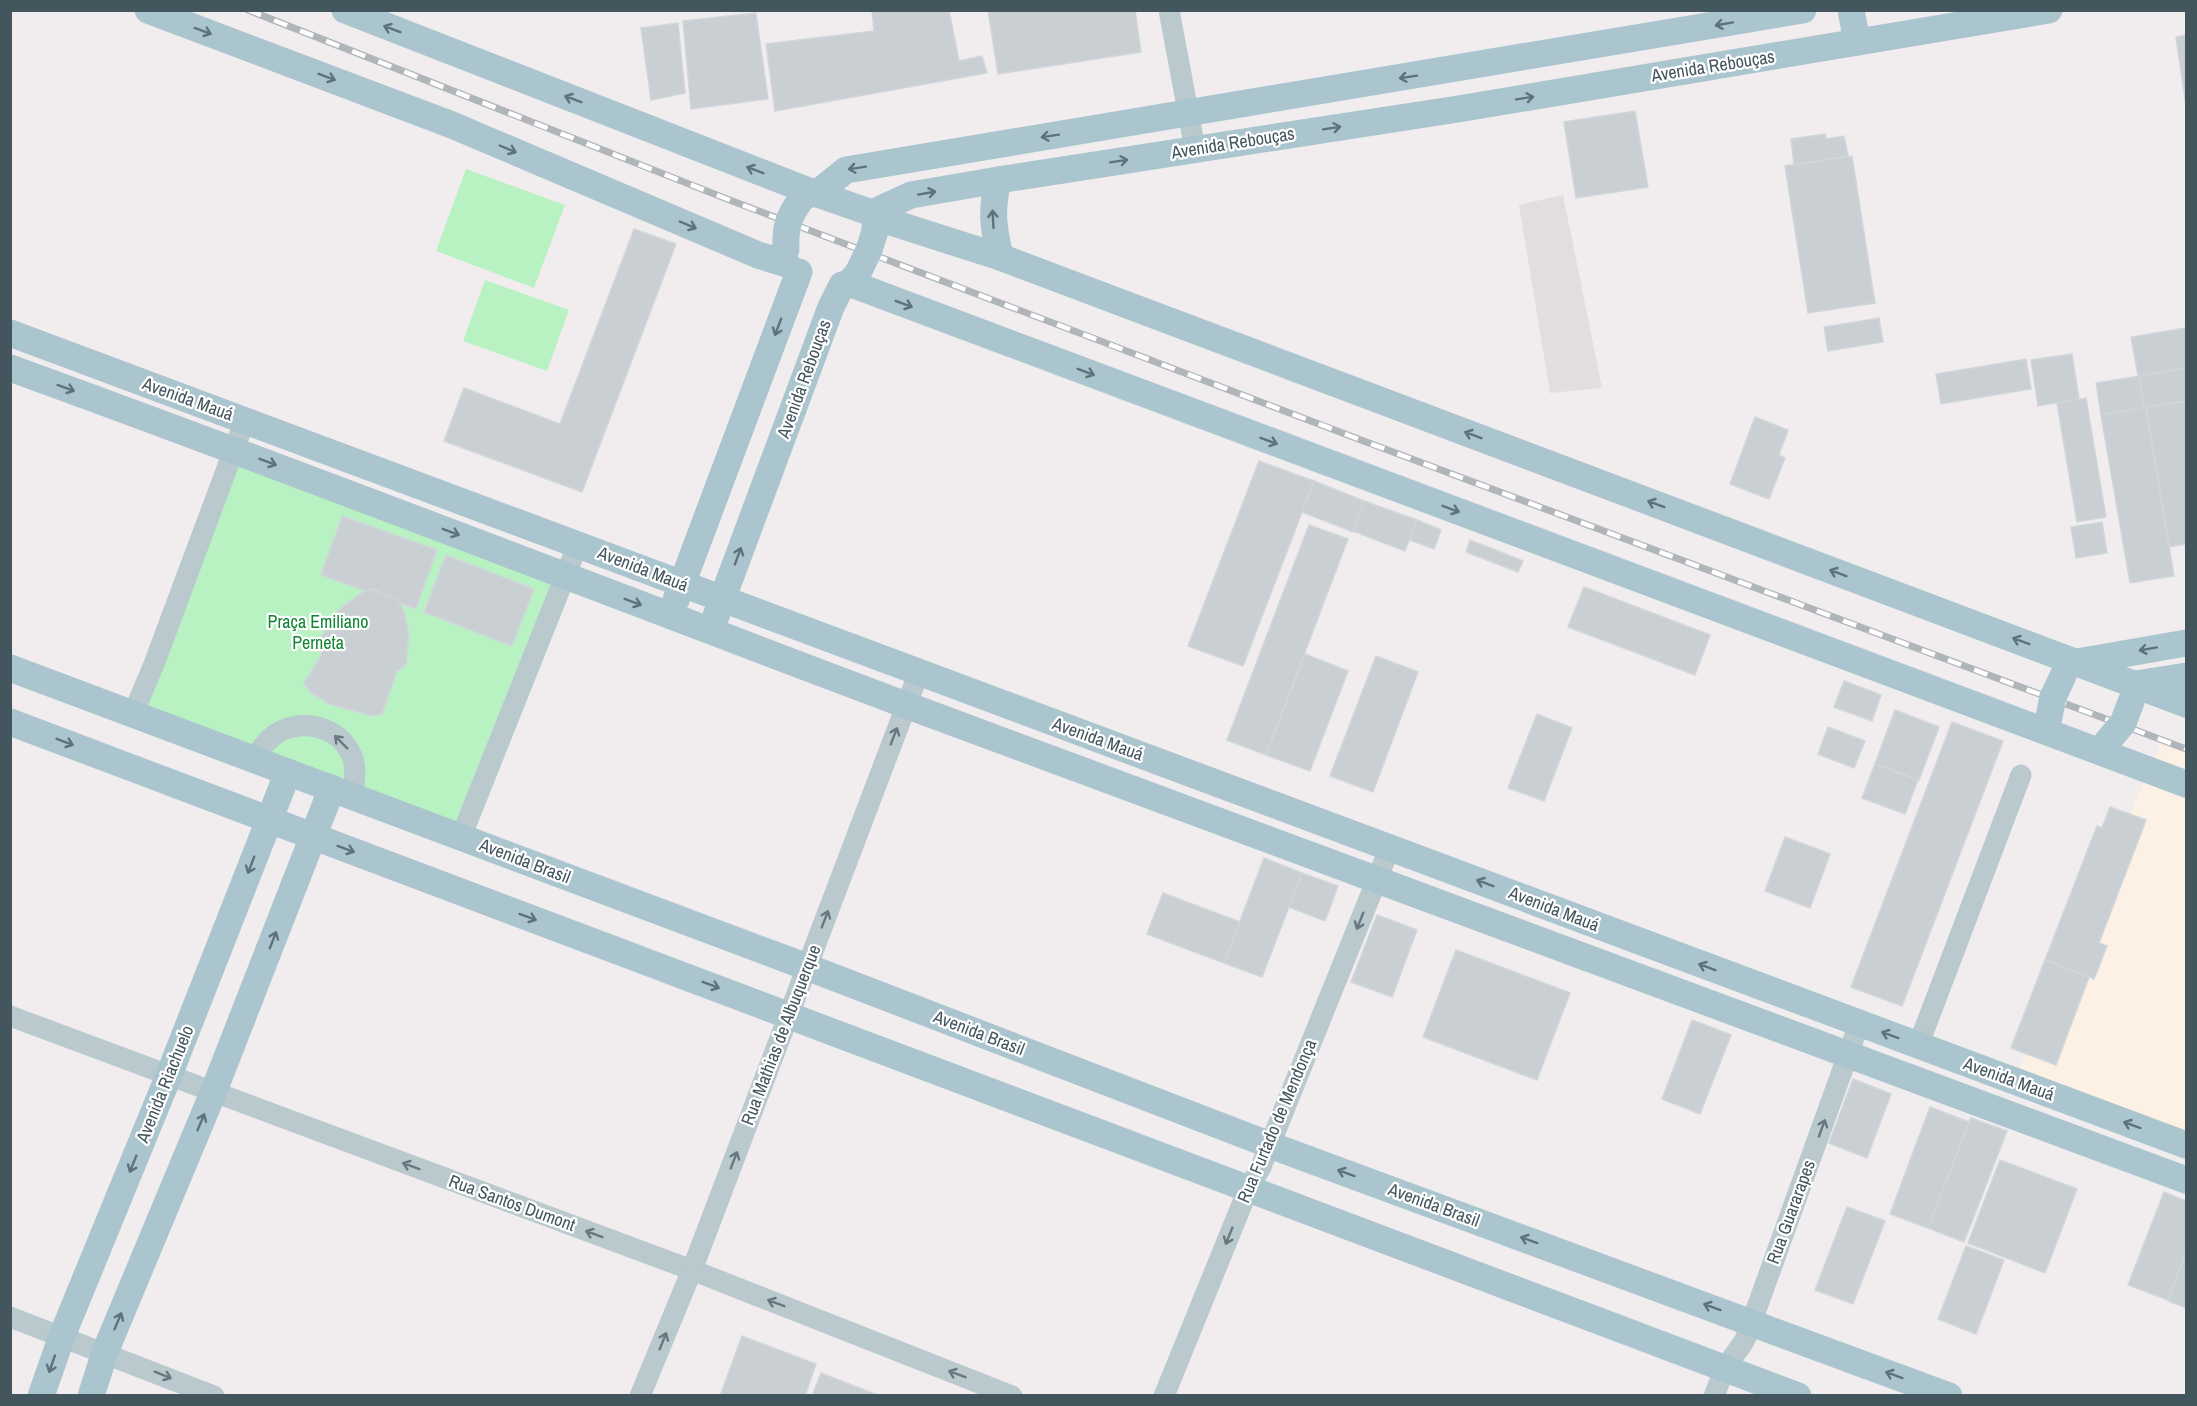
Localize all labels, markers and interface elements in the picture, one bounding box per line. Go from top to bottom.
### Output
one-way arrow [1715,18,1735,29]
one-way arrow [383,22,401,33]
one-way arrow [193,26,212,37]
street label: Avenida Rebouças [1649,43,1776,88]
one-way arrow [1398,71,1418,82]
one-way arrow [317,73,336,84]
one-way arrow [1515,92,1534,103]
one-way arrow [564,93,583,104]
street label: Avenida Rebouças [1169,120,1296,165]
one-way arrow [1322,122,1342,133]
one-way arrow [1040,131,1060,142]
one-way arrow [499,144,517,155]
one-way arrow [1109,155,1128,166]
one-way arrow [848,163,867,174]
one-way arrow [746,164,765,175]
one-way arrow [916,187,936,198]
one-way arrow [988,209,999,229]
one-way arrow [678,220,696,231]
one-way arrow [894,299,912,310]
street label: Avenida Rebouças [770,316,837,443]
one-way arrow [772,317,783,336]
one-way arrow [1076,368,1095,379]
street label: Avenida Mauá [138,370,237,427]
one-way arrow [56,383,74,394]
one-way arrow [1464,429,1483,440]
one-way arrow [1259,436,1278,447]
one-way arrow [259,457,277,468]
one-way arrow [1647,498,1666,509]
one-way arrow [1441,504,1460,515]
one-way arrow [441,527,459,538]
street label: Avenida Mauá [593,539,692,597]
one-way arrow [734,547,745,566]
one-way arrow [1829,566,1848,577]
one-way arrow [623,597,641,608]
park label: Praça Emiliano Perneta [268,609,368,655]
one-way arrow [2012,635,2031,646]
one-way arrow [2138,644,2158,655]
street label: Avenida Mauá [1048,710,1147,767]
one-way arrow [889,727,900,746]
one-way arrow [334,735,349,749]
one-way arrow [55,738,74,749]
street label: Avenida Brasil [475,831,574,889]
one-way arrow [336,845,354,856]
one-way arrow [245,855,256,874]
one-way arrow [1477,877,1495,888]
street label: Avenida Mauá [1504,879,1603,937]
one-way arrow [820,910,831,928]
one-way arrow [1354,911,1365,930]
one-way arrow [518,913,537,924]
one-way arrow [268,931,279,950]
street label: Rua Mathias de Albuquerque [735,941,826,1129]
one-way arrow [1698,960,1717,971]
one-way arrow [701,981,720,992]
street label: Avenida Brasil [929,1003,1028,1061]
street label: Avenida Riachuelo [129,1021,199,1147]
one-way arrow [1881,1029,1899,1040]
street label: Rua Furtado de Mendonça [1231,1035,1322,1207]
street label: Avenida Mauá [1959,1050,2058,1107]
one-way arrow [196,1113,207,1131]
one-way arrow [2123,1118,2141,1129]
one-way arrow [1817,1119,1828,1138]
one-way arrow [729,1151,740,1170]
one-way arrow [127,1154,138,1172]
street label: Rua Guararapes [1760,1156,1821,1267]
one-way arrow [402,1160,421,1171]
one-way arrow [1337,1166,1355,1177]
street label: Rua Santos Dumont [445,1168,579,1237]
street label: Avenida Brasil [1384,1176,1483,1233]
one-way arrow [585,1227,603,1238]
one-way arrow [1223,1227,1234,1245]
one-way arrow [1520,1234,1538,1245]
one-way arrow [767,1297,786,1308]
one-way arrow [1703,1301,1721,1312]
one-way arrow [113,1312,124,1331]
one-way arrow [658,1333,669,1351]
one-way arrow [45,1354,56,1373]
one-way arrow [949,1368,967,1379]
one-way arrow [1886,1369,1904,1380]
one-way arrow [153,1370,172,1381]

